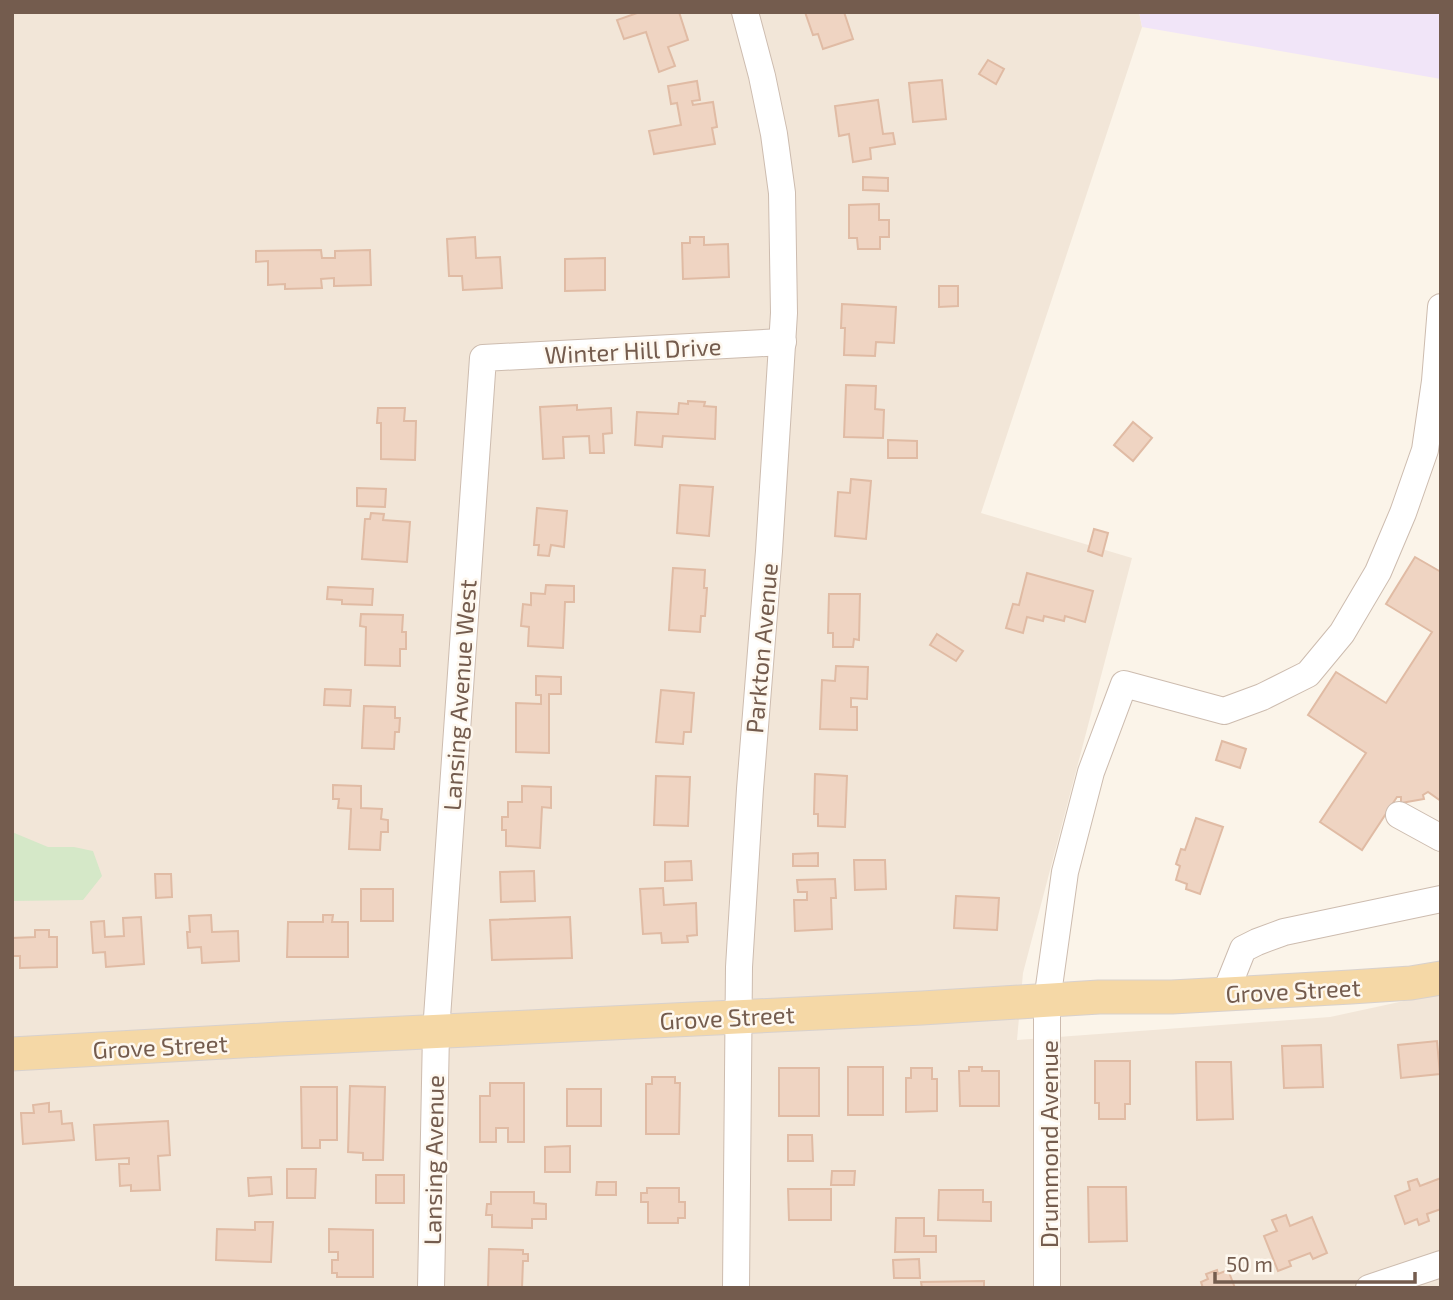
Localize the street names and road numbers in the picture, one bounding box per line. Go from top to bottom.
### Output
street label: Winter Hill Drive [544,331,722,369]
street label: Parkton Avenue [739,562,783,734]
street label: Lansing Avenue West [436,578,482,812]
street label: Grove Street [1225,972,1361,1008]
street label: Grove Street [659,999,795,1035]
street label: Grove Street [92,1028,228,1064]
street label: Drummond Avenue [1034,1040,1063,1248]
street label: Lansing Avenue [417,1075,449,1245]

